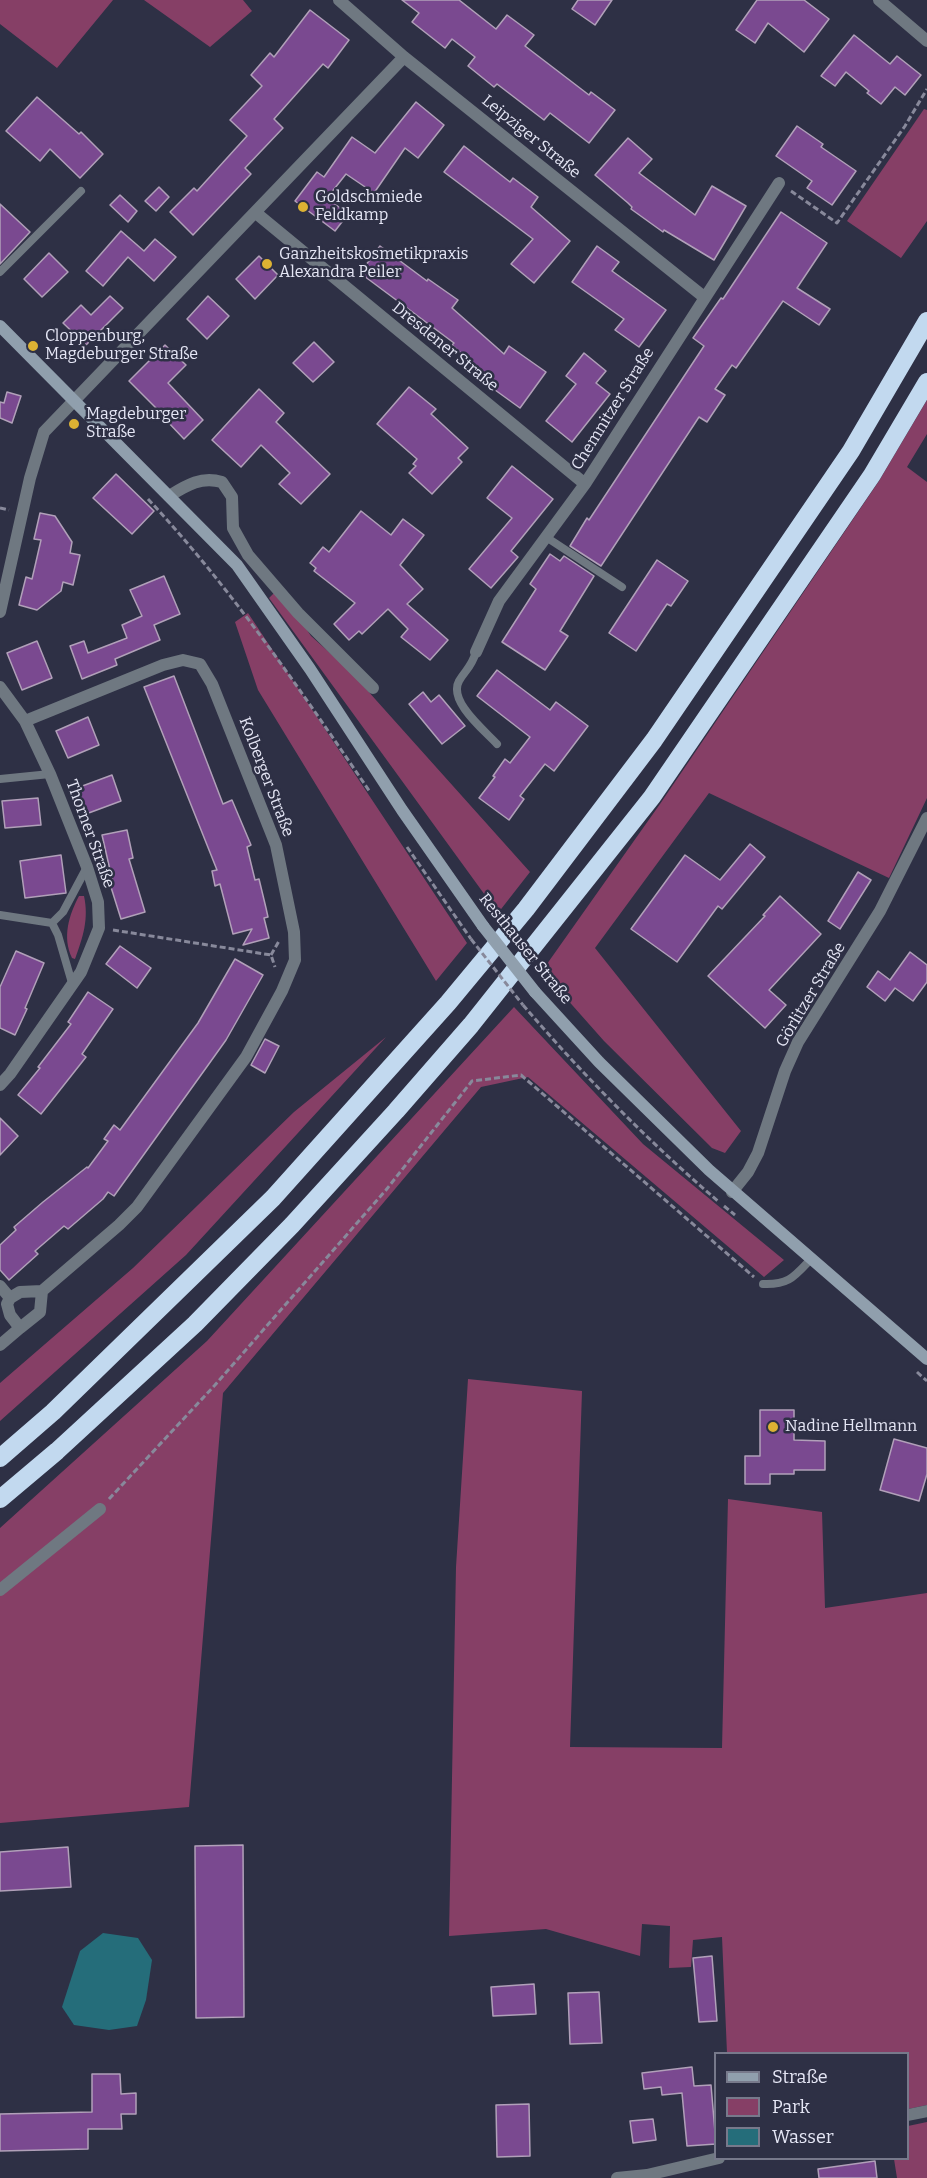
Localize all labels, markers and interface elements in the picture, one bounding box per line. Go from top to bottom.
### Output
street label: Leipziger Straße [478,91,584,183]
place label: Goldschmiede Feldkamp [315,188,423,226]
marker: Goldschmiede Feldkamp [296,200,310,214]
place label: Ganzheitskosmetikpraxis Alexandra Peiler [279,245,468,283]
marker: Ganzheitskosmetikpraxis Alexandra Peiler [260,257,274,271]
street label: Dresdener Straße [388,298,502,396]
place label: Cloppenburg, Magdeburger Straße [45,327,198,365]
marker: Cloppenburg, Magdeburger Straße [26,339,40,353]
street label: Chemnitzer Straße [568,344,658,474]
place label: Magdeburger Straße [86,405,186,443]
marker: Magdeburger Straße [67,417,81,431]
street label: Kolberger Straße [234,715,298,839]
street label: Thorner Straße [62,777,118,891]
street label: Resthauser Straße [474,890,576,1008]
street label: Görlitzer Straße [772,939,850,1051]
place label: Nadine Hellmann [785,1417,917,1437]
marker: Nadine Hellmann [766,1420,780,1434]
legend [714,2052,909,2160]
text: Straße [772,2066,828,2088]
text: Park [772,2096,810,2118]
text: Wasser [772,2126,834,2148]

